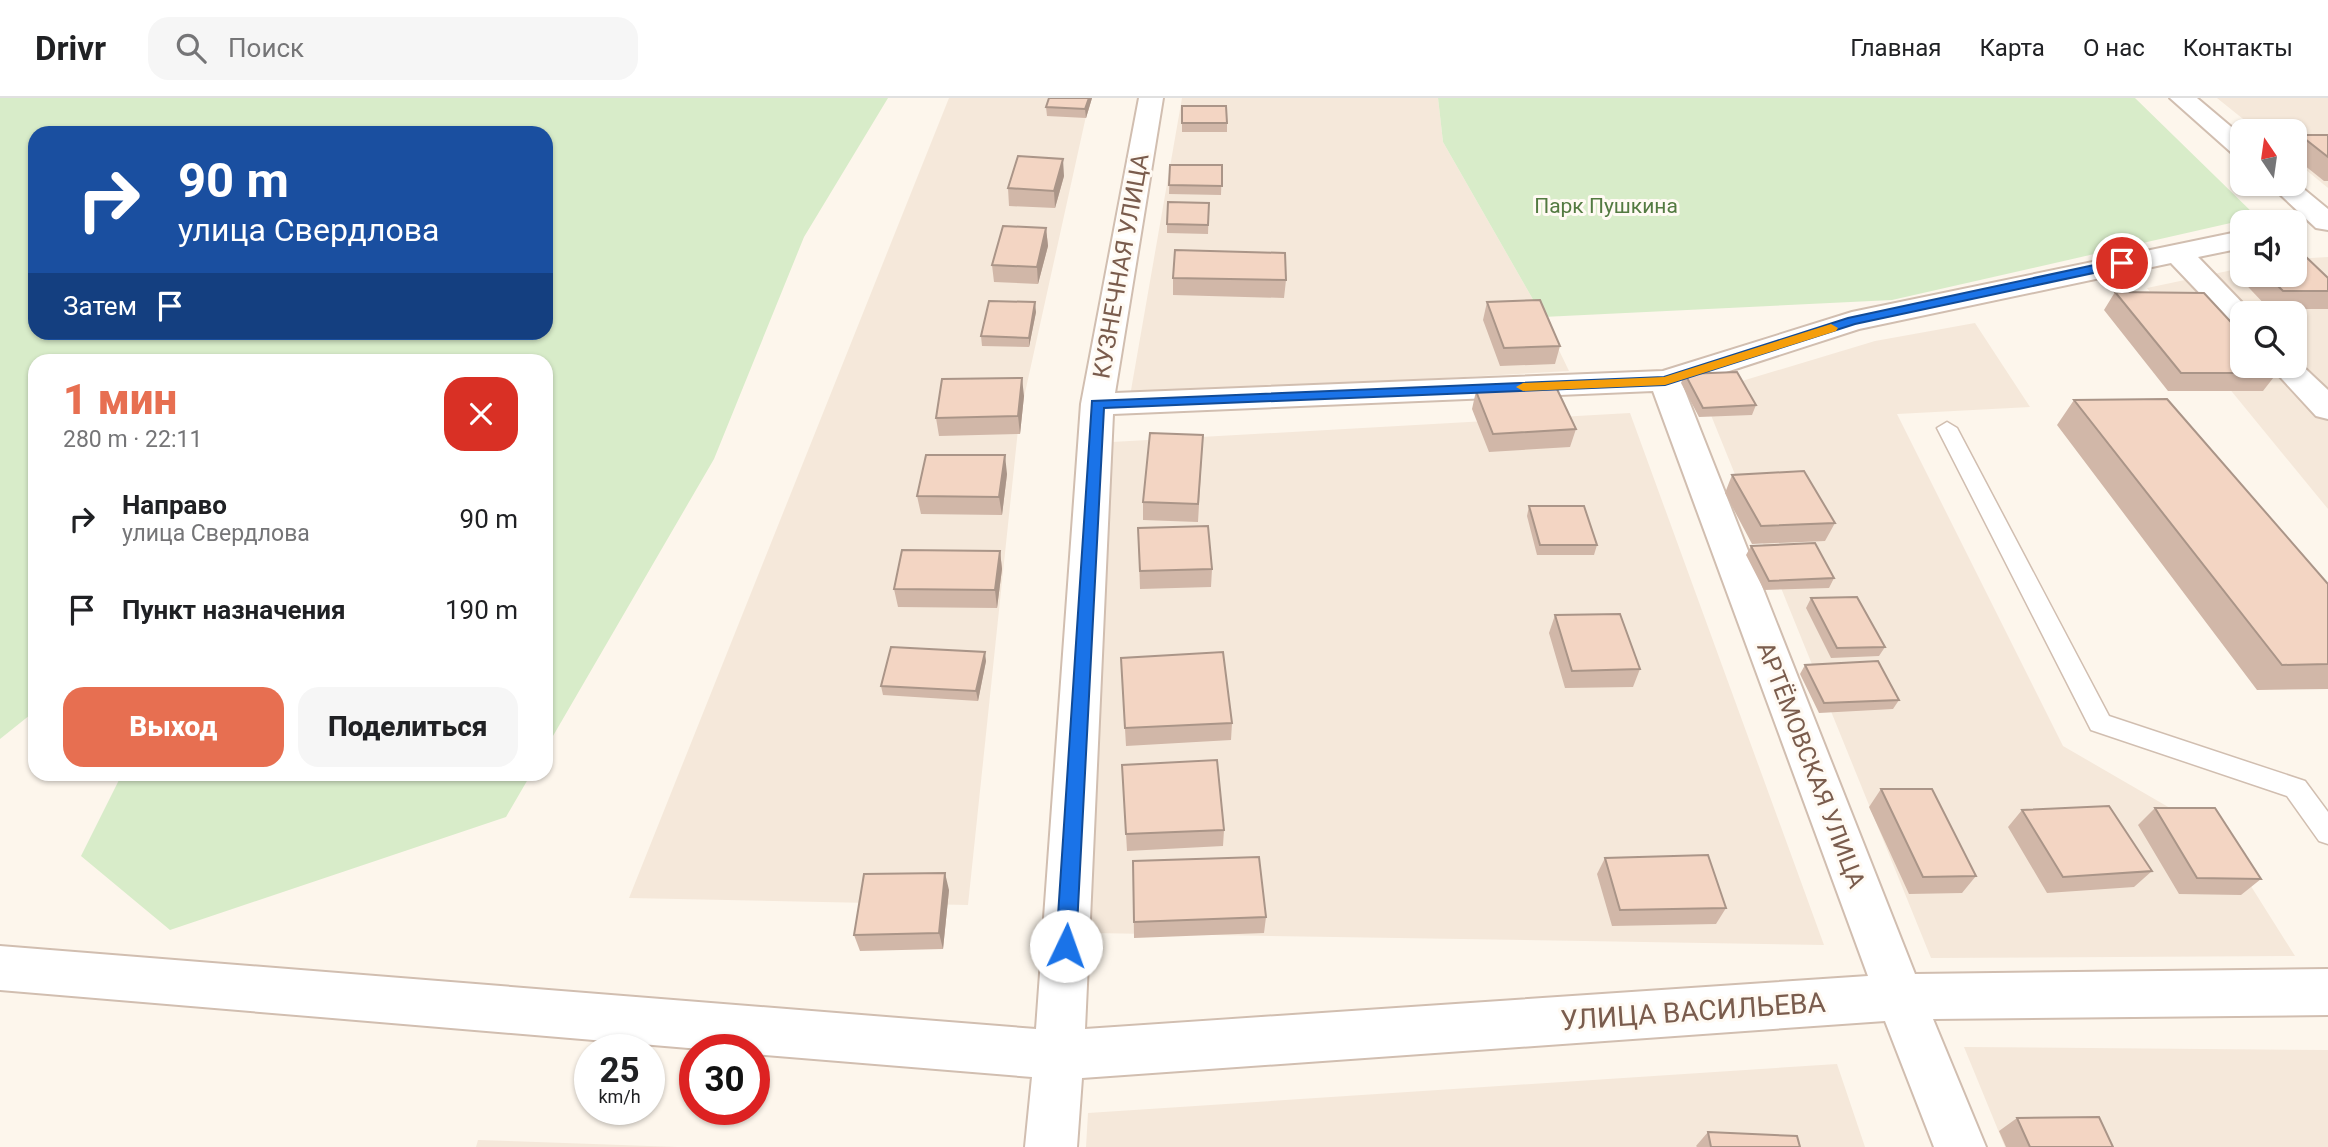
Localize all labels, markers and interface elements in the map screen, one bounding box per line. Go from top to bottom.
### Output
search box [148,17,638,80]
text: Drivr [35,29,106,68]
icon: search [172,29,210,67]
text: Поиск [228,33,304,63]
text: Главная [1850,34,1941,62]
text: Карта [1979,34,2045,62]
text: О нас [2083,34,2145,62]
text: Контакты [2183,34,2293,62]
north arrow [2230,119,2306,196]
map controls [2230,119,2307,378]
street label: КУЗНЕЧНАЯ УЛИЦА [1087,151,1155,381]
text: 90 m [178,152,289,209]
icon: right [63,154,154,245]
park label: Парк Пушкина [1534,194,1678,218]
button: sound [2230,210,2307,287]
text: улица Свердлова [178,211,439,249]
pin [2092,233,2152,293]
icon: arrive [2103,244,2141,282]
icon: arrive [151,287,189,325]
text: Затем [63,291,137,321]
button: search [2230,301,2307,378]
text: 1 мин [63,375,177,424]
button: close [444,377,518,451]
text: 280 m · 22:11 [63,426,202,453]
text: Направо [122,490,227,520]
icon: right [63,500,101,538]
text: 90 m [460,504,518,534]
text: улица Свердлова [122,520,310,547]
icon: arrive [63,591,101,629]
text: Пункт назначения [122,595,346,625]
text: 190 m [445,595,518,625]
street label: АРТЁМОВСКАЯ УЛИЦА [1751,638,1871,892]
button: Выход [63,687,284,767]
button: Поделиться [298,687,518,767]
position arrow [1029,909,1103,983]
street label: УЛИЦА ВАСИЛЬЕВА [1559,986,1827,1037]
speed limit sign: 30 [679,1034,770,1125]
text: 25 [599,1050,640,1091]
text: km/h [598,1086,641,1107]

